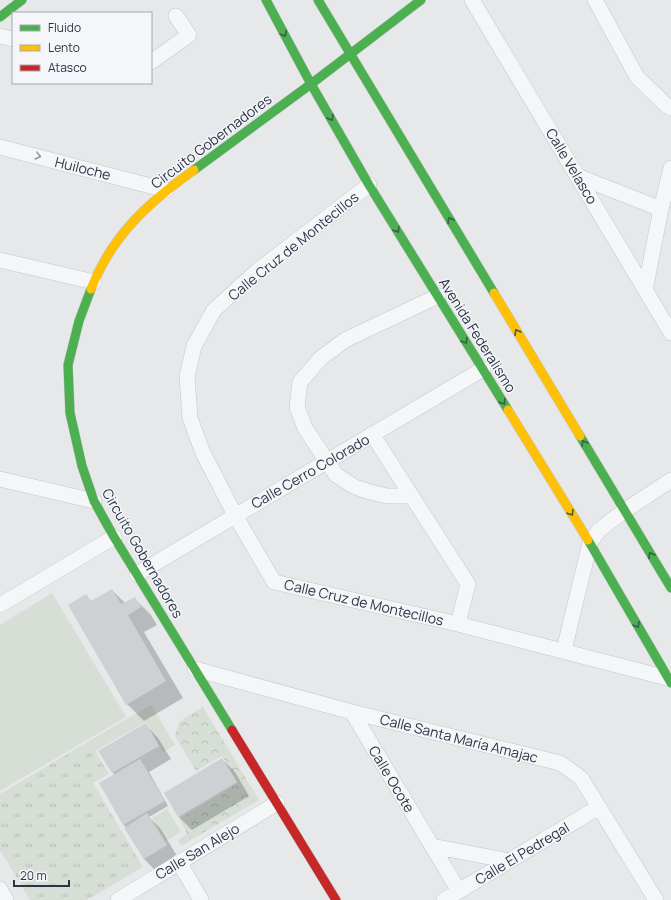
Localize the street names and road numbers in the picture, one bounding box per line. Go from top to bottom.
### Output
street label: Circuito Gobernadores [147,89,275,193]
street label: Calle Velasco [542,125,602,207]
street label: Huiloche [53,152,113,184]
street label: Calle Cruz de Montecillos [224,187,362,305]
street label: Avenida Federalismo [435,274,521,396]
street label: Calle Cerro Colorado [247,429,373,513]
street label: Circuito Gobernadores [98,485,188,621]
street label: Calle Cruz de Montecillos [282,574,446,630]
street label: Calle Santa María Amajac [378,709,540,767]
street label: Calle Ocote [365,742,419,816]
street label: Calle El Pedregal [471,817,573,889]
street label: Calle San Alejo [151,818,243,884]

